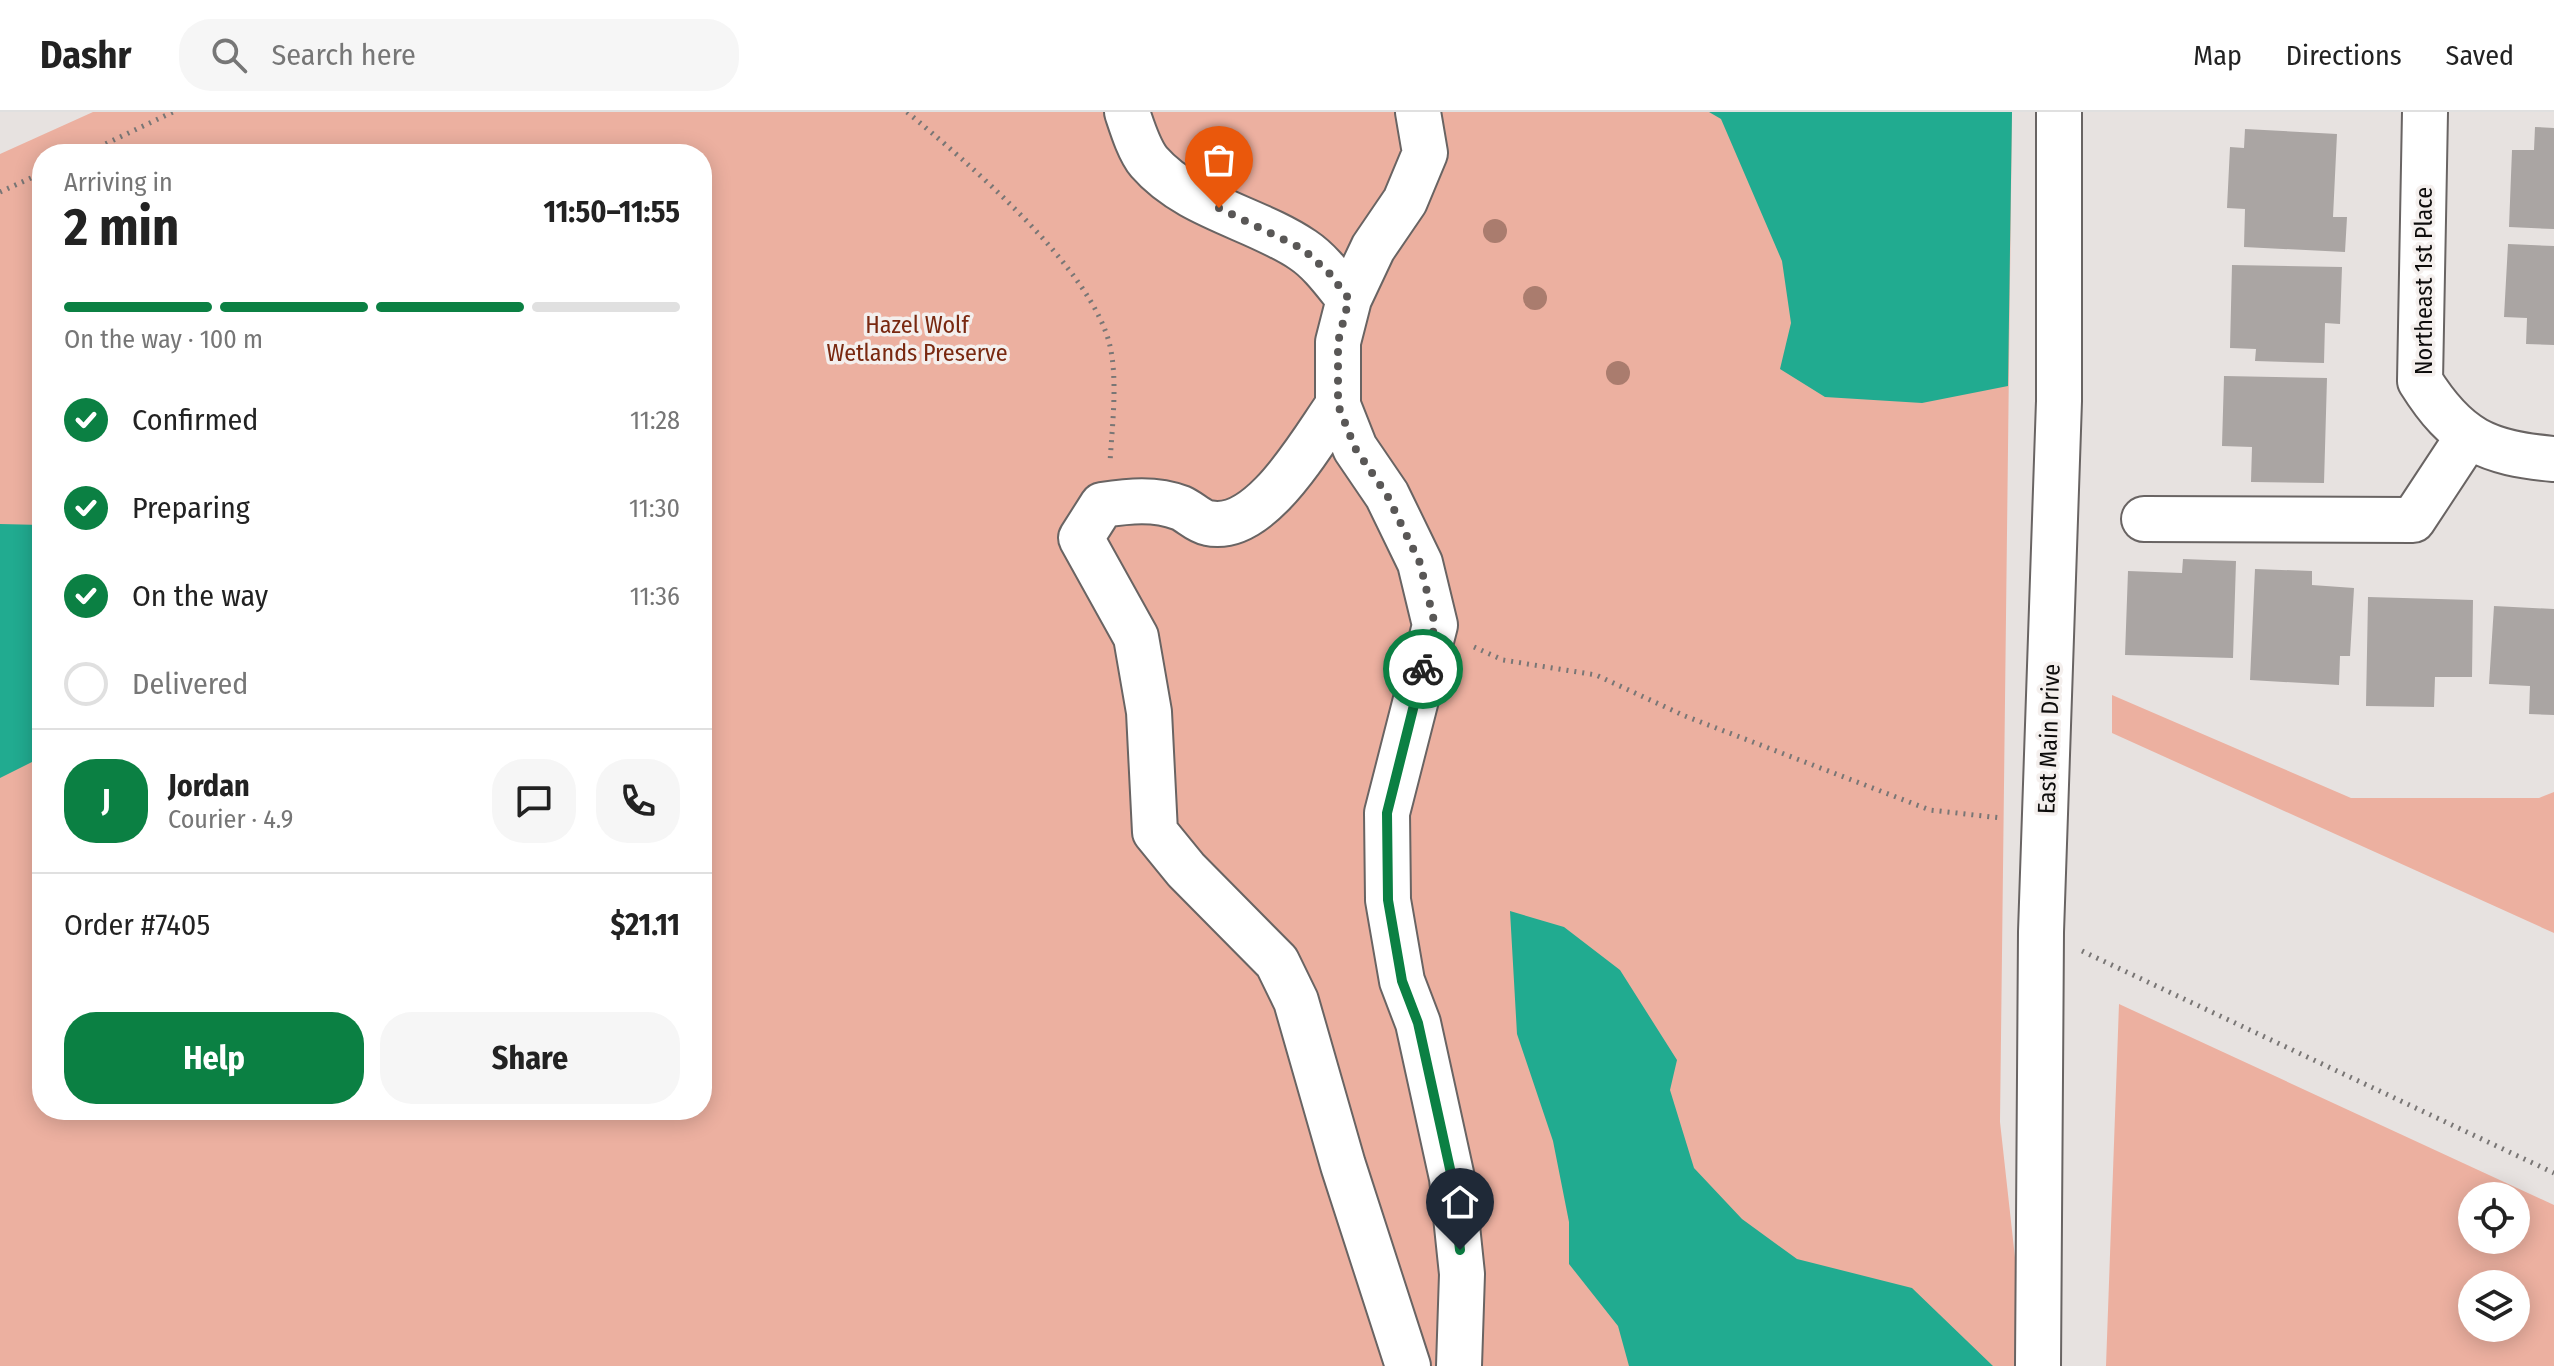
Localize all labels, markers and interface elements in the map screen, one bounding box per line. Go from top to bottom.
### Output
search box [179,19,739,91]
text: Dashr [40,32,131,78]
icon: search [207,33,251,77]
text: Search here [271,37,416,73]
text: Map [2193,39,2242,72]
text: Directions [2286,39,2402,72]
text: Saved [2446,39,2514,72]
pin [1185,126,1253,208]
icon: bag [1197,138,1241,182]
text: Arriving in [64,167,173,198]
street label: Northeast 1st Place [2410,187,2438,375]
text: 11:50–11:55 [544,194,680,230]
text: 2 min [64,196,179,259]
park label: Hazel Wolf Wetlands Preserve [826,311,1008,367]
text: On the way · 100 m [64,324,263,355]
icon: check [64,398,108,442]
text: Confirmed [132,402,258,438]
text: 11:28 [630,405,680,436]
icon: check [64,486,108,530]
text: Preparing [132,490,250,526]
text: 11:30 [629,493,680,524]
icon: check [64,574,108,618]
text: On the way [132,578,268,614]
text: 11:36 [630,581,680,612]
courier [1383,629,1463,709]
icon: bike [1401,647,1445,691]
street label: East Main Drive [2032,663,2066,815]
text: Delivered [132,666,248,702]
button: chat [492,759,576,843]
button: phone [596,759,680,843]
text: Jordan [168,768,250,804]
text: J [102,783,110,819]
text: Courier · 4.9 [168,804,293,835]
text: Order #7405 [64,907,210,943]
text: $21.11 [611,907,680,943]
button: Help [64,1012,364,1104]
button: Share [380,1012,680,1104]
pin [1426,1168,1494,1250]
icon: home [1438,1180,1482,1224]
map controls [2458,1182,2530,1342]
button: locate [2458,1182,2530,1254]
button: layers [2458,1270,2530,1342]

